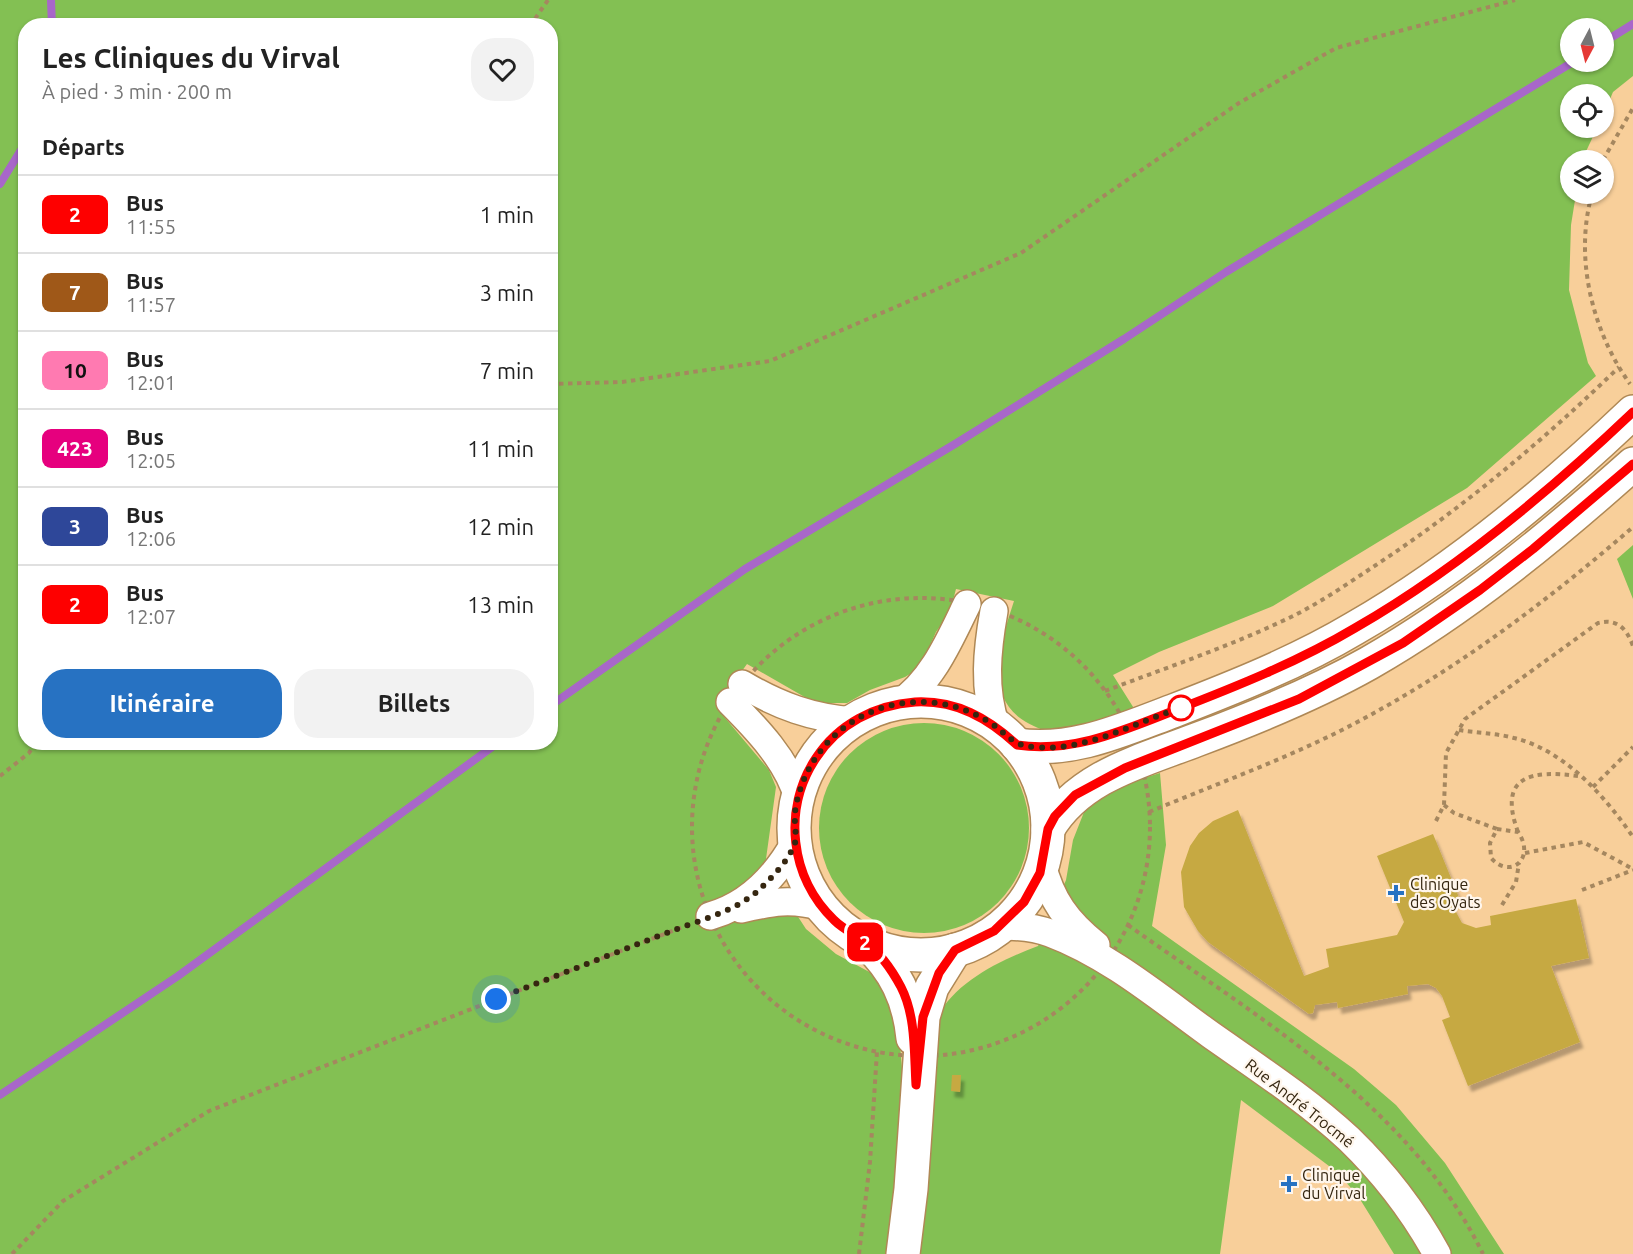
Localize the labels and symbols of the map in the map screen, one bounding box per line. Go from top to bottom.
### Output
north arrow [1560,18,1614,72]
unlabelled marker [1168,695,1194,721]
place label: Clinique des Oyats [1410,875,1480,911]
marker: Clinique des Oyats [1387,884,1405,902]
line badge: 2 [846,922,884,962]
your location [481,984,511,1014]
street label: Rue André Trocmé [1242,1055,1358,1151]
place label: Clinique du Virval [1302,1166,1365,1202]
marker: Clinique du Virval [1280,1175,1298,1193]

